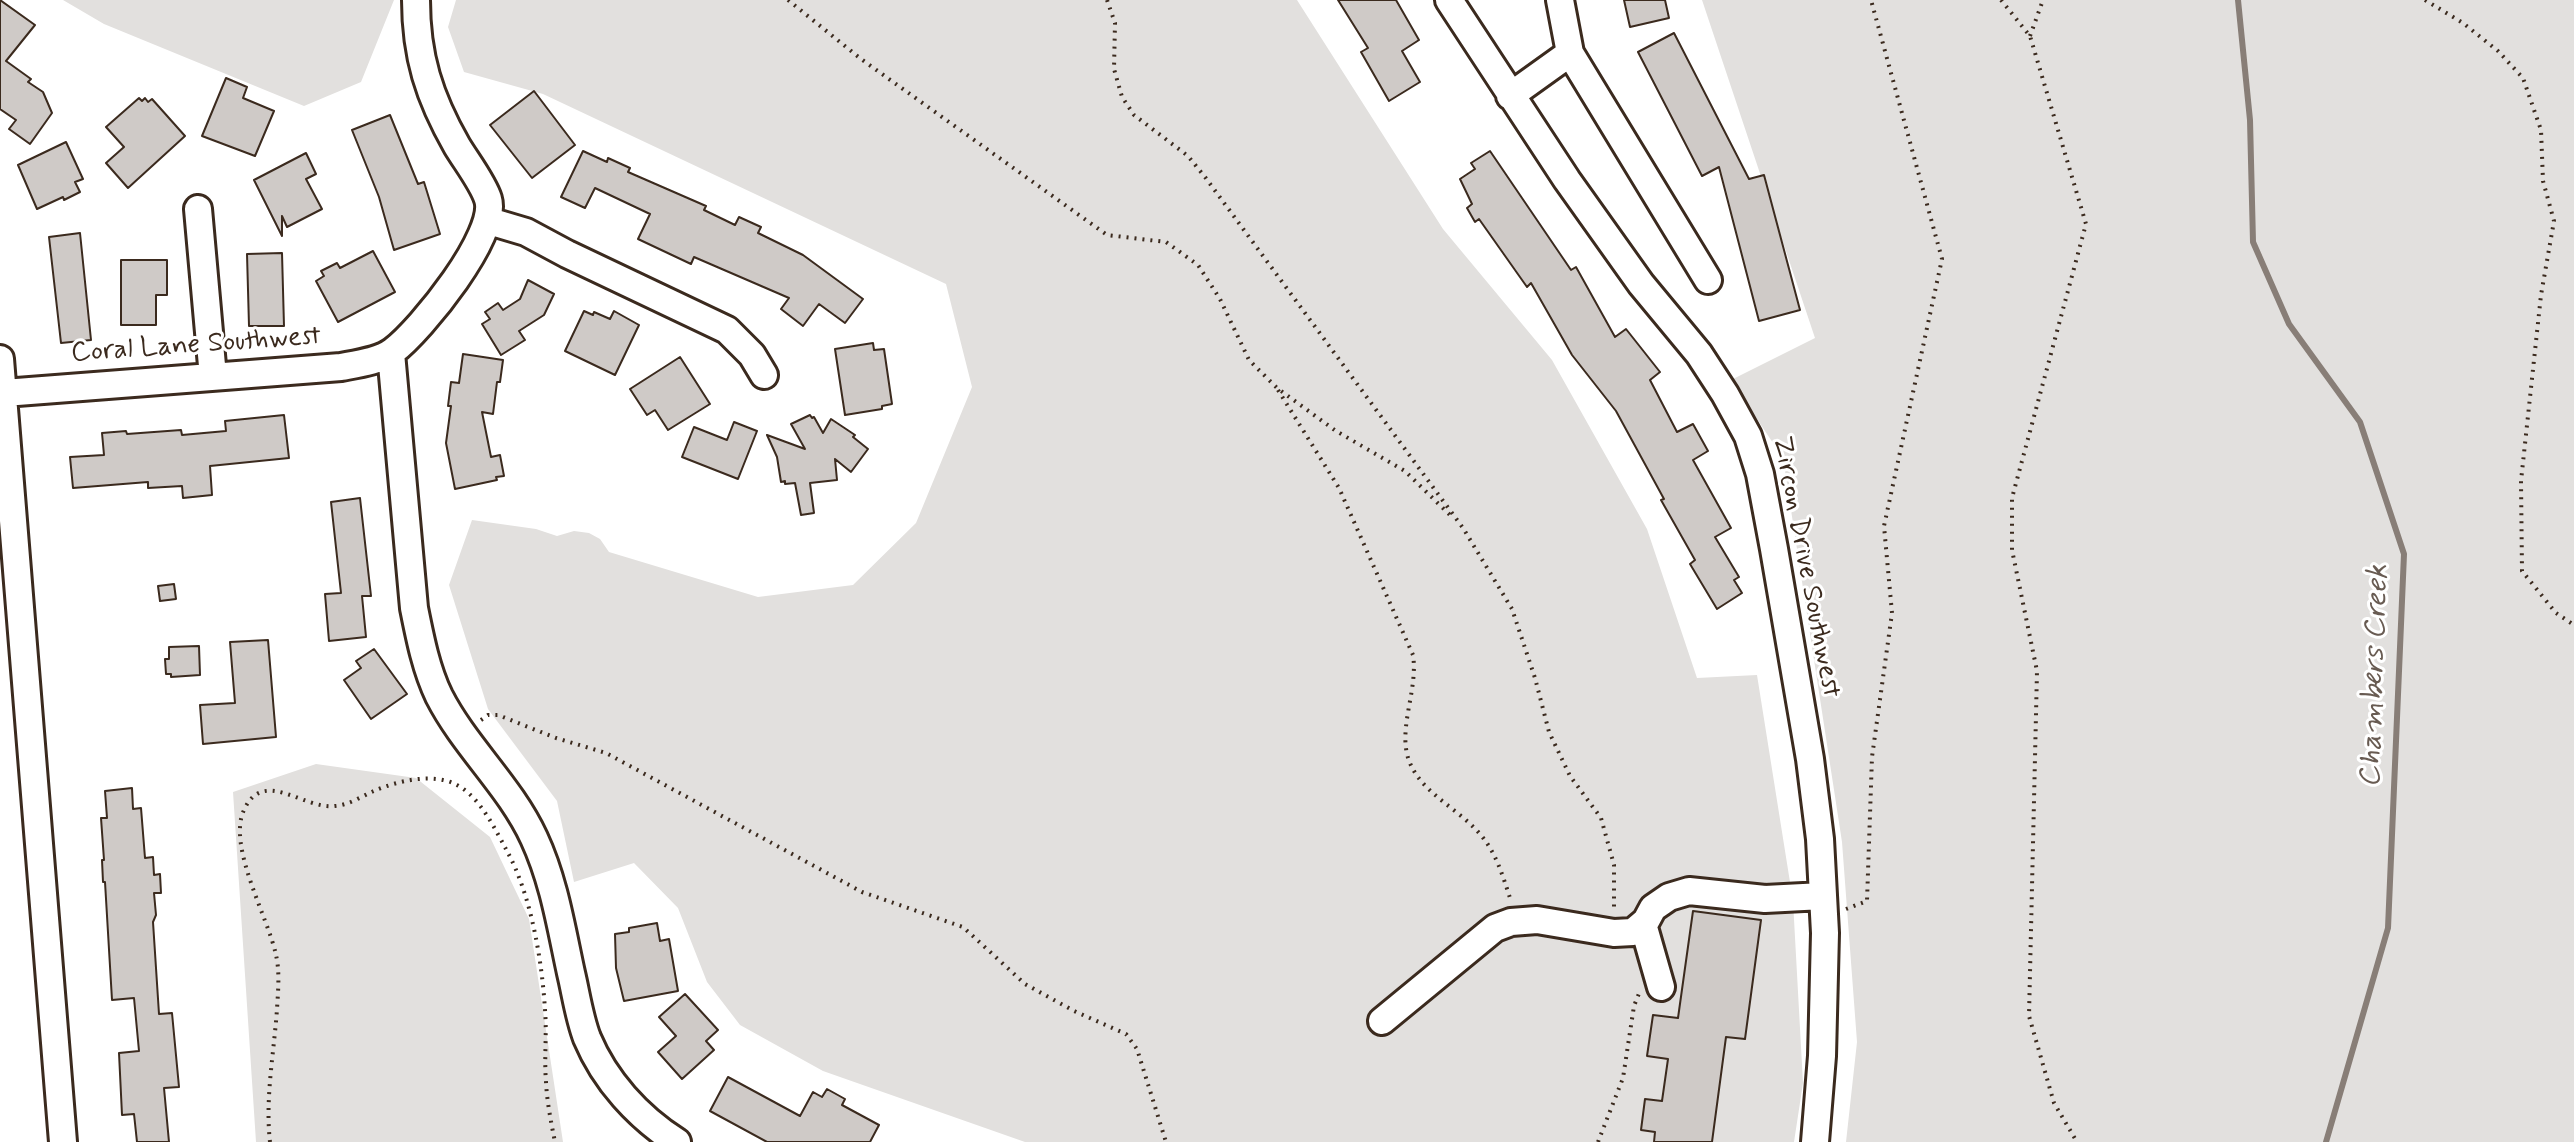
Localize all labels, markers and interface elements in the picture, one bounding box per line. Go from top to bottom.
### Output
street label: Coral Lane Southwest [70,321,322,371]
street label: Zircon Drive Southwest [1763,433,1847,701]
water label: Chambers Creek [2354,564,2398,788]

